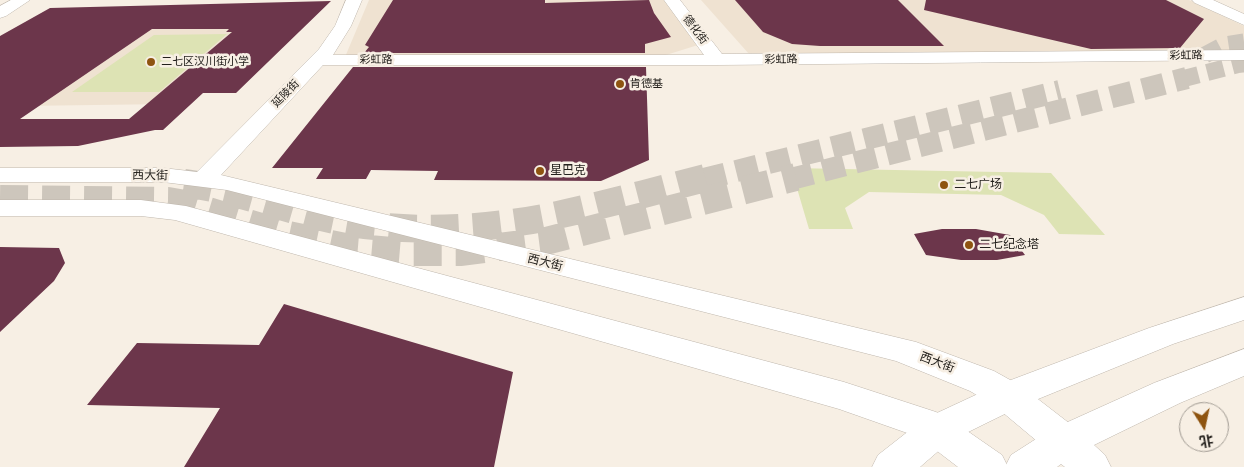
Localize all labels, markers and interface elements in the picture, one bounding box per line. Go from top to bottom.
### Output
street label: 德化街 [680,13,710,47]
street label: 彩虹路 [1169,49,1203,63]
street label: 彩虹路 [360,53,392,67]
street label: 彩虹路 [764,53,798,67]
place label: 二七区汉川街小学 [161,55,249,69]
marker: 二七区汉川街小学 [145,56,157,68]
place label: 肯德基 [630,77,663,91]
street label: 延陵街 [270,78,302,110]
marker: 肯德基 [614,78,626,90]
place label: 星巴克 [550,164,586,178]
marker: 星巴克 [534,165,546,177]
street label: 西大街 [132,168,168,184]
place label: 二七广场 [954,178,1002,192]
marker: 二七广场 [938,179,950,191]
place label: 二七纪念塔 [979,238,1039,252]
marker: 二七纪念塔 [963,239,975,251]
street label: 西大街 [526,252,564,274]
street label: 西大街 [918,350,956,376]
north arrow [1179,402,1229,452]
text: 北 [1198,431,1215,451]

